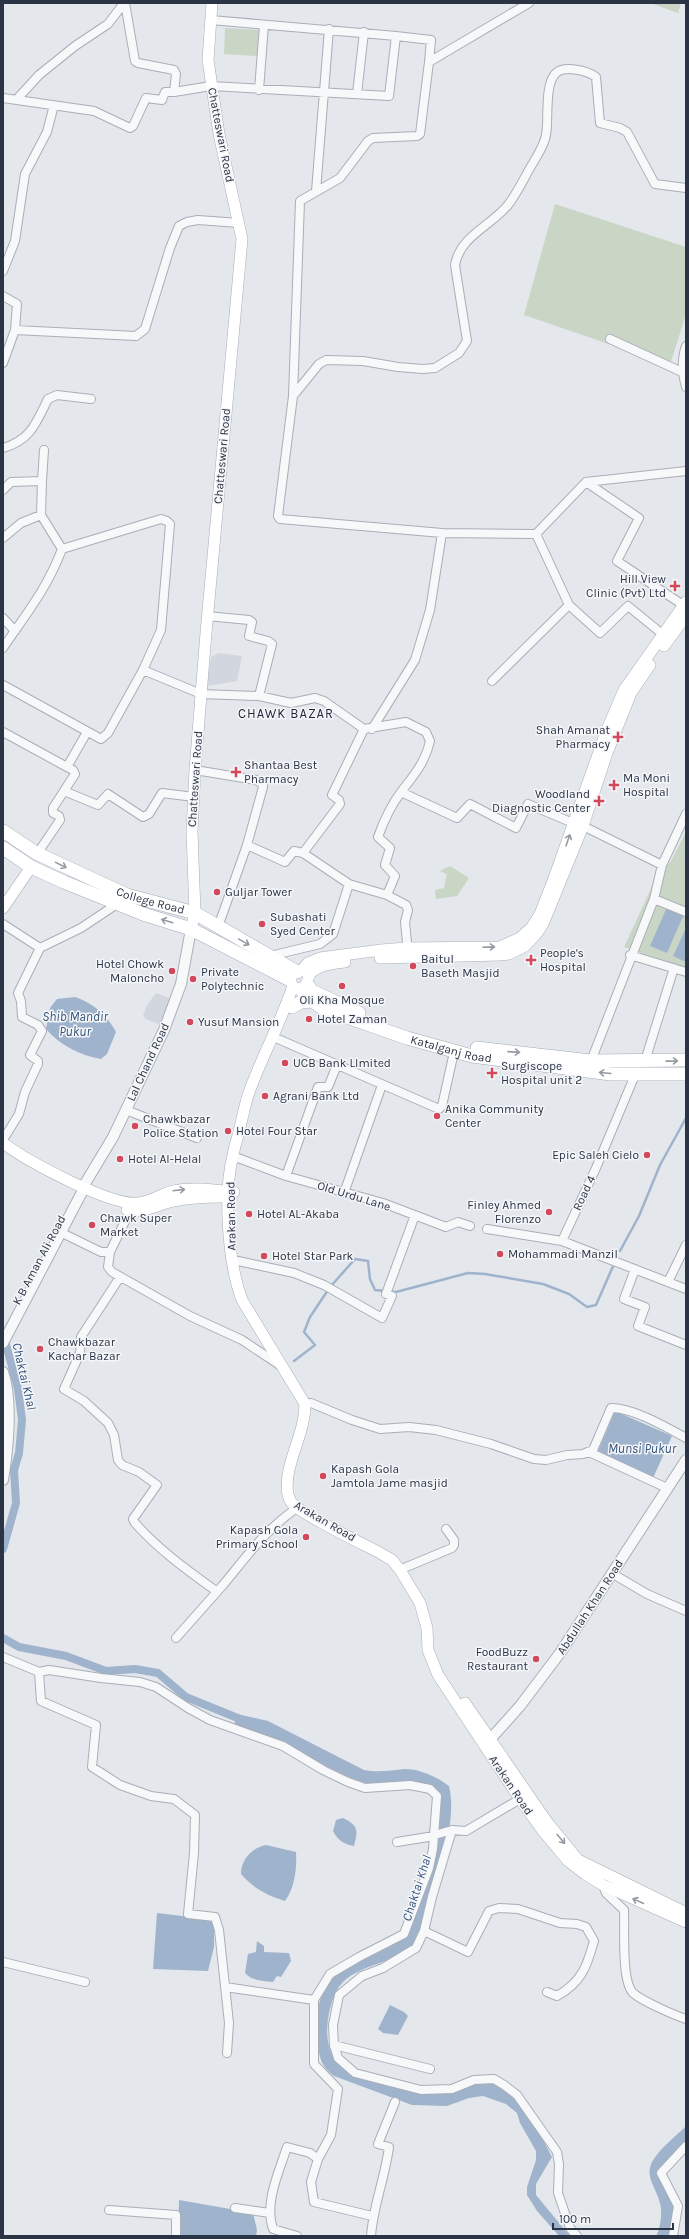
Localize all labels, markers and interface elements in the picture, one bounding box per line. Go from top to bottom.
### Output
street label: Chatteswari Road [205,86,237,184]
street label: Chatteswari Road [211,407,233,505]
place label: Hill View Clinic (Pvt) Ltd [586,572,666,600]
marker: Hill View Clinic (Pvt) Ltd [669,580,681,592]
district label: CHAWK BAZAR [238,706,334,721]
place label: Shah Amanat Pharmacy [536,723,610,751]
street label: Chatteswari Road [185,730,205,828]
marker: Shah Amanat Pharmacy [613,732,623,742]
place label: Shantaa Best Pharmacy [244,758,318,786]
marker: Shantaa Best Pharmacy [231,767,241,777]
place label: Ma Moni Hospital [623,771,670,799]
marker: Ma Moni Hospital [608,779,620,791]
place label: Woodland Diagnostic Center [492,787,591,815]
marker: Woodland Diagnostic Center [593,795,605,807]
one-way arrow [564,834,572,846]
one-way arrow [54,862,66,869]
street label: College Road [114,884,186,917]
place label: Guljar Tower [225,885,292,899]
marker: Guljar Tower [212,887,222,897]
place label: Subashati Syed Center [270,910,335,938]
one-way arrow [160,917,173,924]
marker: Subashati Syed Center [257,919,267,929]
one-way arrow [238,938,250,946]
one-way arrow [482,944,495,951]
place label: People's Hospital [540,946,586,974]
place label: Baitul Baseth Masjid [421,952,500,980]
marker: People's Hospital [525,954,537,966]
place label: Hotel Chowk Maloncho [96,957,164,985]
marker: Baitul Baseth Masjid [408,961,418,971]
place label: Private Polytechnic [201,965,264,993]
marker: Hotel Chowk Maloncho [167,966,177,976]
marker: Private Polytechnic [188,974,198,984]
marker: Oli Kha Mosque [337,981,347,991]
place label: Oli Kha Mosque [300,993,385,1007]
water label: Shib Mandir Pukur [42,1009,108,1039]
place label: Hotel Zaman [317,1012,387,1026]
marker: Hotel Zaman [304,1014,314,1024]
place label: Yusuf Mansion [198,1015,279,1029]
marker: Yusuf Mansion [185,1017,195,1027]
street label: Lal Chand Road [124,1021,172,1103]
street label: Katalganj Road [409,1032,493,1065]
one-way arrow [507,1048,520,1055]
place label: UCB Bank LImited [293,1056,391,1070]
one-way arrow [665,1057,678,1065]
marker: UCB Bank LImited [280,1058,290,1068]
place label: Surgiscope Hospital unit 2 [501,1059,582,1087]
marker: Surgiscope Hospital unit 2 [486,1067,498,1079]
one-way arrow [599,1069,612,1077]
place label: Agrani Bank Ltd [273,1089,359,1103]
marker: Agrani Bank Ltd [260,1091,270,1101]
place label: Anika Community Center [445,1102,544,1130]
marker: Anika Community Center [432,1111,442,1121]
place label: Chawkbazar Police Station [143,1112,219,1140]
marker: Chawkbazar Police Station [130,1121,140,1131]
place label: Hotel Four Star [236,1124,318,1138]
marker: Hotel Four Star [223,1126,233,1136]
place label: Epic Saleh Cielo [552,1148,639,1162]
marker: Epic Saleh Cielo [642,1150,652,1160]
place label: Hotel Al-Helal [128,1152,201,1166]
marker: Hotel Al-Helal [115,1154,125,1164]
street label: Road 4 [570,1173,598,1213]
street label: Old Urdu Lane [316,1178,392,1214]
street label: Arakan Road [223,1181,239,1251]
one-way arrow [173,1187,186,1194]
place label: Finley Ahmed Florenzo [467,1198,541,1226]
place label: Hotel AL-Akaba [257,1207,339,1221]
marker: Finley Ahmed Florenzo [544,1207,554,1217]
marker: Hotel AL-Akaba [244,1209,254,1219]
place label: Chawk Super Market [100,1211,172,1239]
street label: K B Aman Ali Road [9,1213,69,1307]
marker: Chawk Super Market [87,1220,97,1230]
place label: Mohammadi Manzil [508,1247,618,1261]
place label: Hotel Star Park [272,1249,354,1263]
marker: Mohammadi Manzil [495,1249,505,1259]
marker: Hotel Star Park [259,1251,269,1261]
place label: Chawkbazar Kachar Bazar [48,1335,120,1363]
water label: Chaktai Khal [9,1341,40,1411]
marker: Chawkbazar Kachar Bazar [35,1344,45,1354]
water label: Munsi Pukur [608,1441,677,1456]
place label: Kapash Gola Jamtola Jame masjid [331,1462,448,1490]
marker: Kapash Gola Jamtola Jame masjid [318,1471,328,1481]
street label: Arakan Road [292,1498,358,1544]
place label: Kapash Gola Primary School [216,1523,298,1551]
marker: Kapash Gola Primary School [301,1532,311,1542]
street label: Abdullah Khan Road [554,1557,626,1657]
place label: FoodBuzz Restaurant [467,1645,528,1673]
marker: FoodBuzz Restaurant [531,1654,541,1664]
street label: Arakan Road [486,1753,536,1817]
one-way arrow [556,1833,565,1844]
water label: Chaktai Khal [399,1853,434,1923]
one-way arrow [632,1897,644,1904]
scale bar [553,2205,673,2231]
text: 100 m [559,2212,591,2226]

